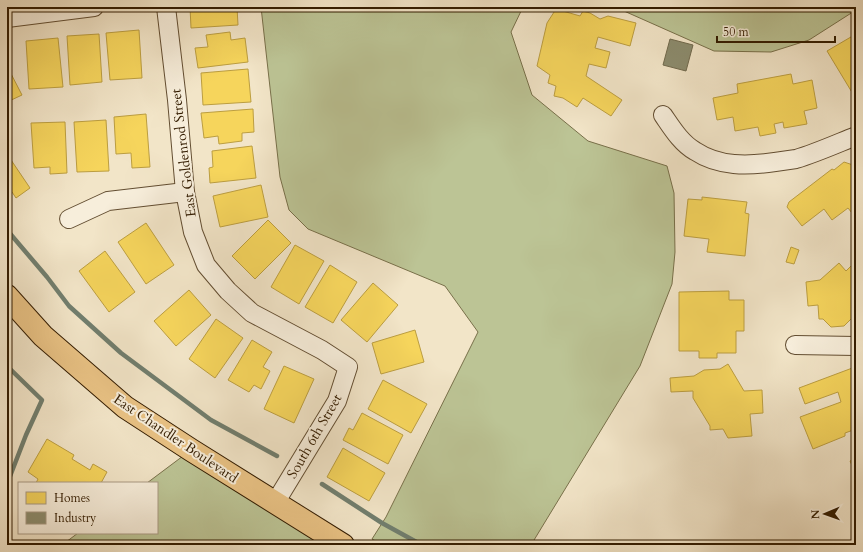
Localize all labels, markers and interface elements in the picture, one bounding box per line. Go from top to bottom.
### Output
scale bar [717,18,835,44]
text: 50 m [723,24,750,40]
street label: East Goldenrod Street [166,87,201,218]
street label: East Chandler Boulevard [110,390,242,488]
street label: South 6th Street [282,390,347,482]
legend [18,482,158,534]
text: Homes [54,490,90,506]
north arrow [805,494,845,534]
text: N [808,509,823,519]
text: Industry [54,510,97,526]

